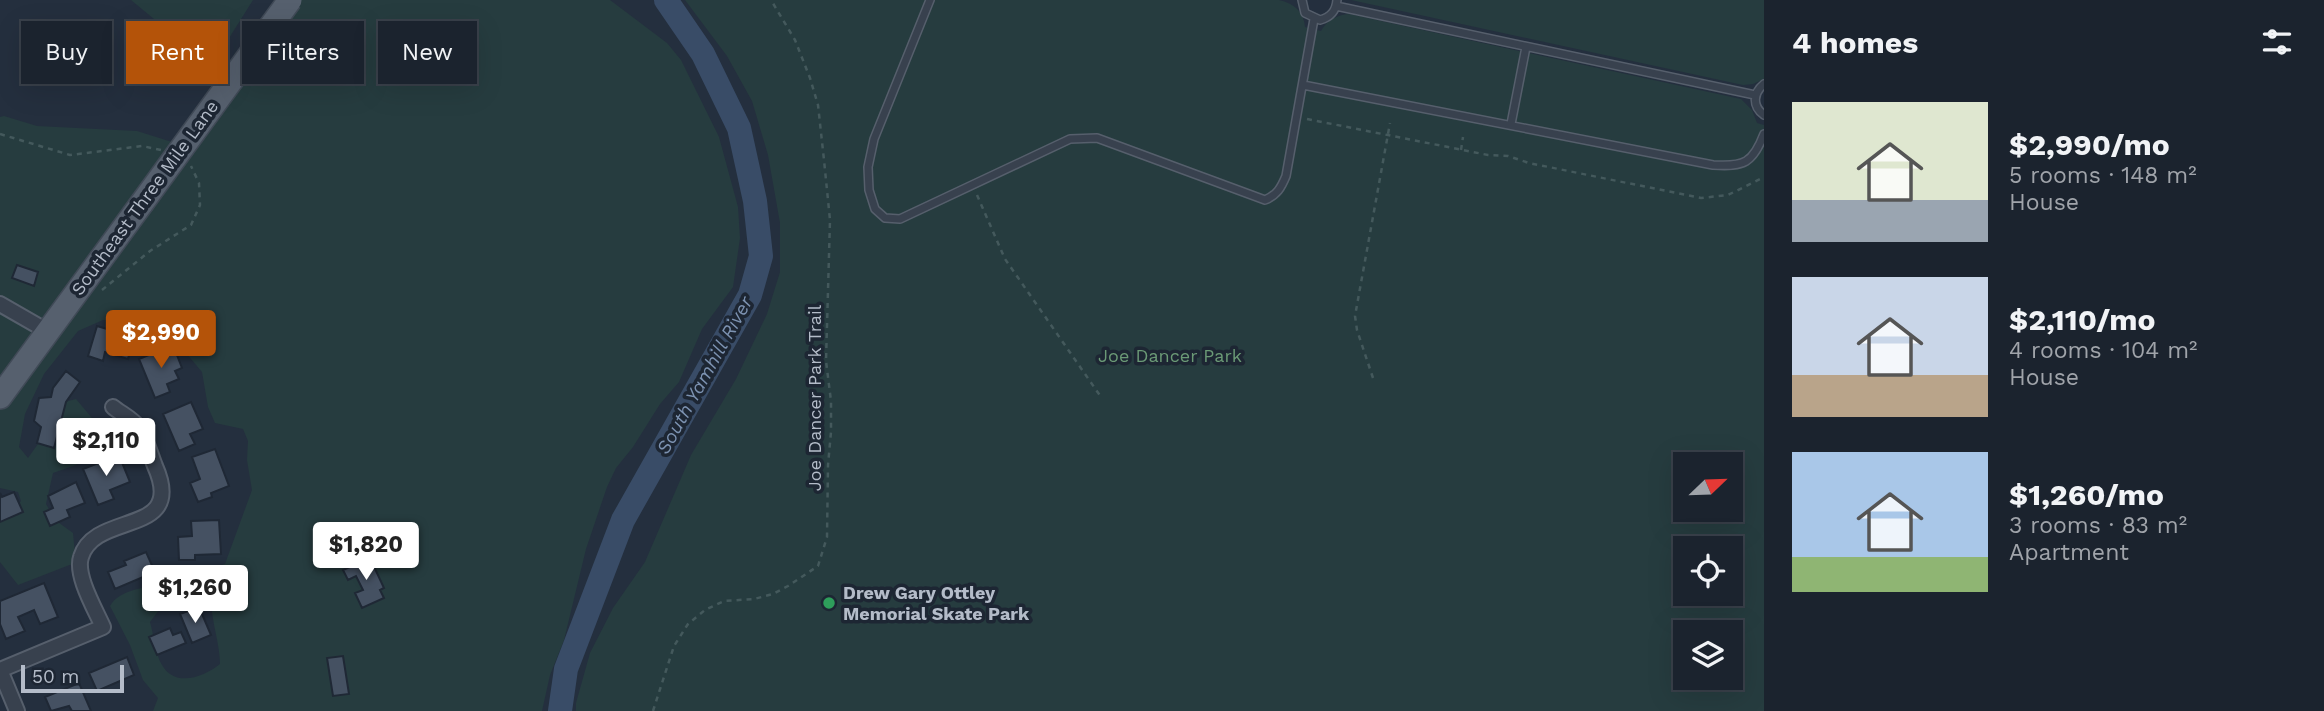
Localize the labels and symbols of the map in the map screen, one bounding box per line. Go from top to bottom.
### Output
street label: Southeast Three Mile Lane [67,96,222,299]
water label: South Yamhill River [651,292,758,458]
street label: Joe Dancer Park Trail [804,304,825,491]
pin: $2,990 [104,310,218,370]
park label: Joe Dancer Park [1098,345,1242,366]
pin: $2,110 [49,419,163,478]
north arrow [1673,452,1743,522]
pin: $1,820 [309,522,423,582]
pin: $1,260 [138,566,252,625]
place label: Drew Gary Ottley Memorial Skate Park [843,582,1030,624]
marker: Drew Gary Ottley Memorial Skate Park [821,595,837,611]
scale bar [21,662,124,694]

